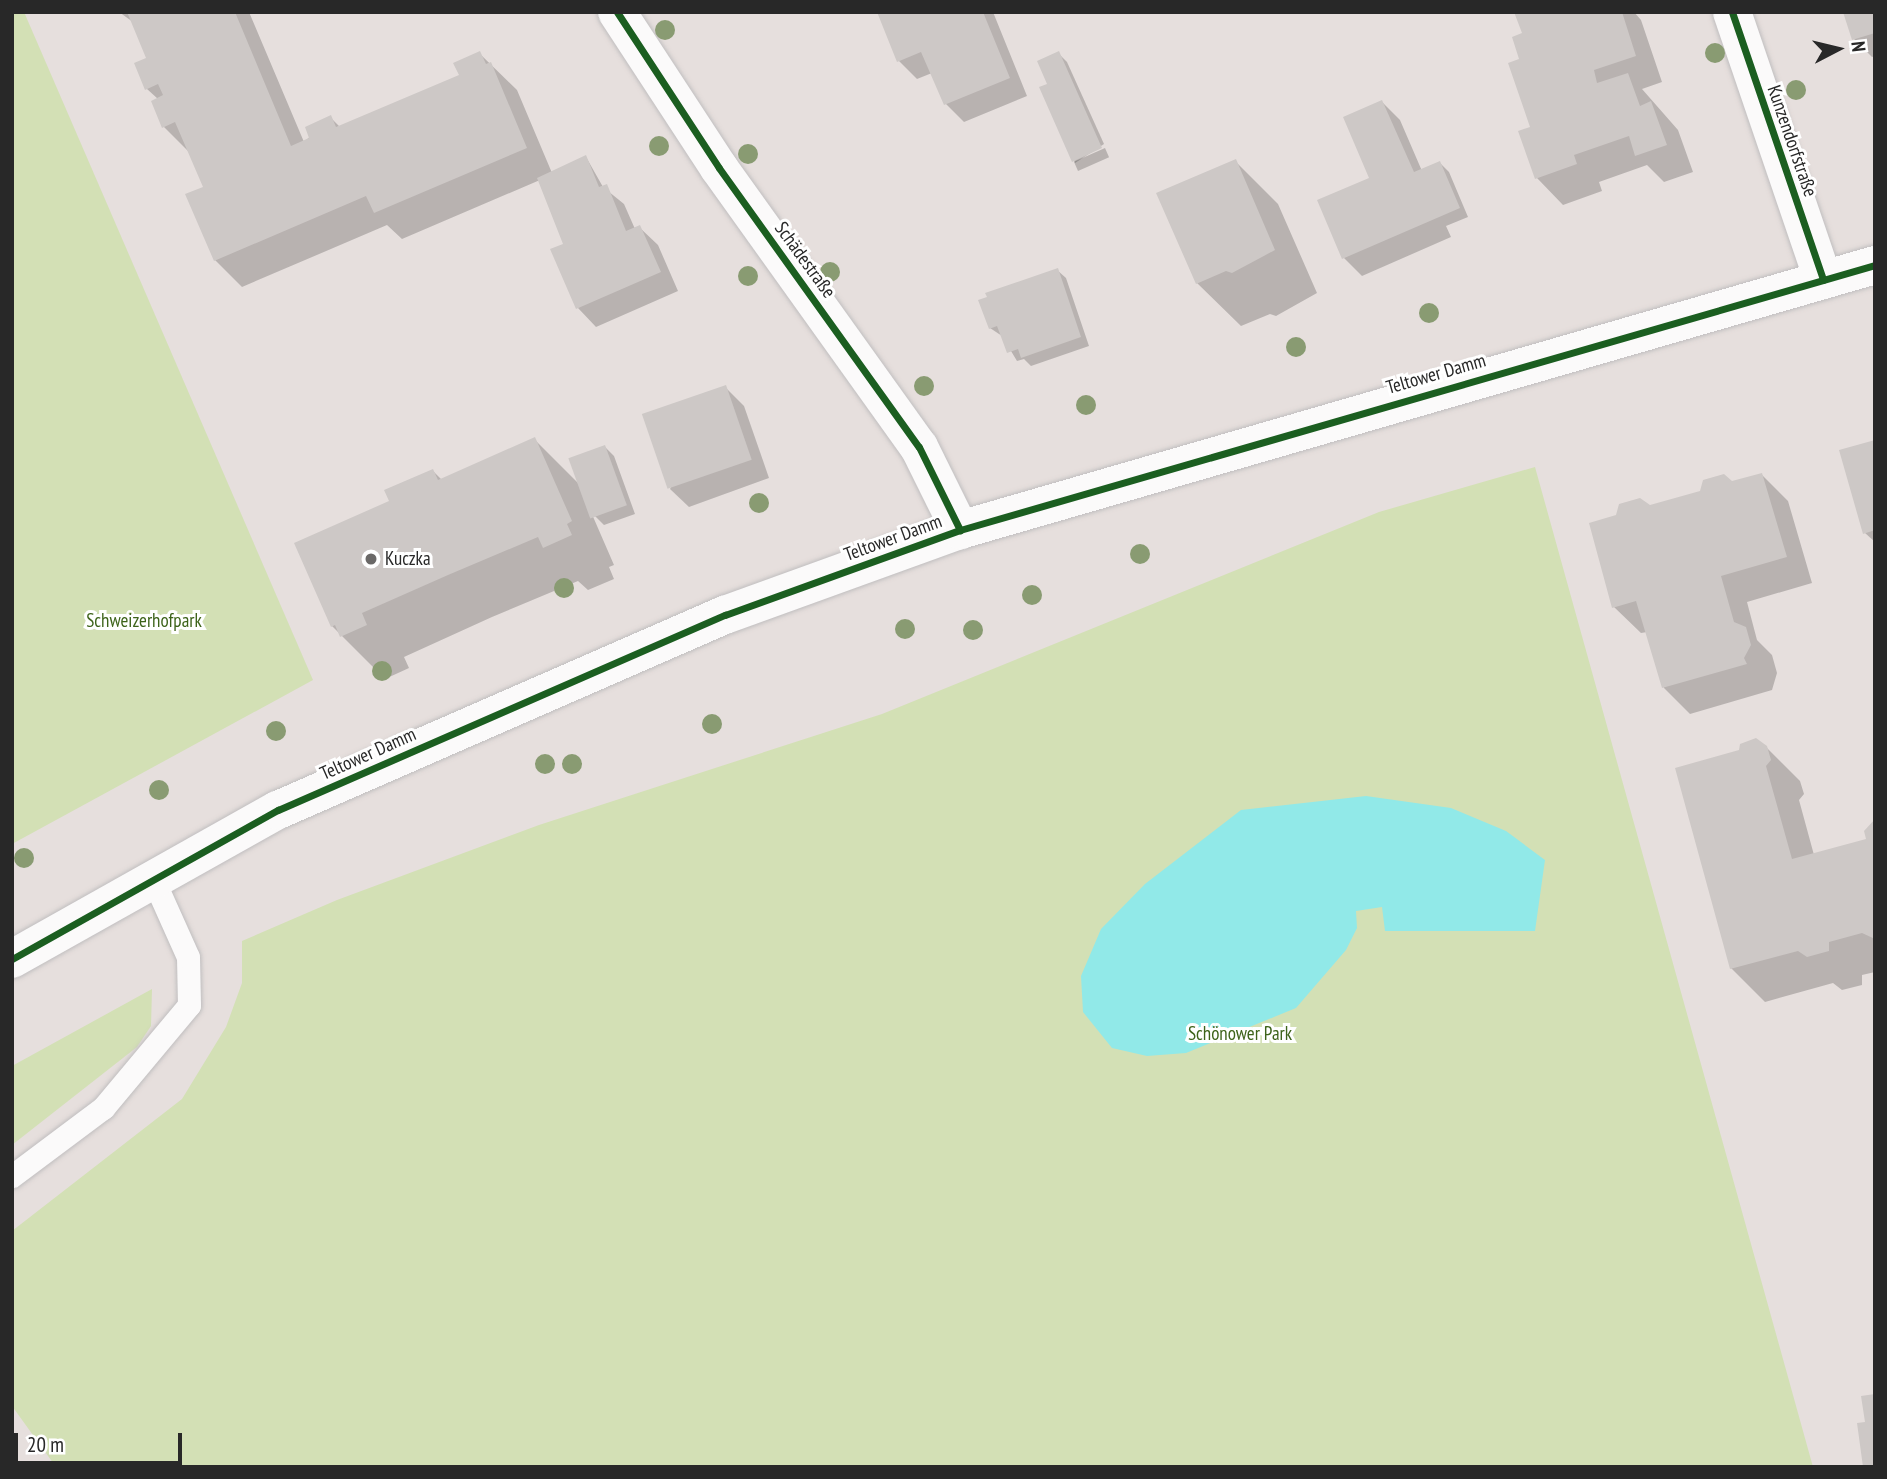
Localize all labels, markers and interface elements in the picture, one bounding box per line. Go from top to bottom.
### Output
north arrow [1803,14,1873,84]
text: N [1846,40,1871,53]
street label: Kunzendorfstraße [1762,82,1822,200]
street label: Schädestraße [770,217,840,303]
street label: Teltower Damm [1384,349,1488,399]
street label: Teltower Damm [841,510,945,566]
place label: Kuczka [385,548,431,570]
marker: Kuczka [363,551,379,567]
park label: Schweizerhofpark [86,610,202,632]
street label: Teltower Damm [317,723,419,785]
park label: Schönower Park [1188,1023,1292,1045]
scale bar [18,1420,186,1464]
text: 20 m [27,1431,64,1458]

